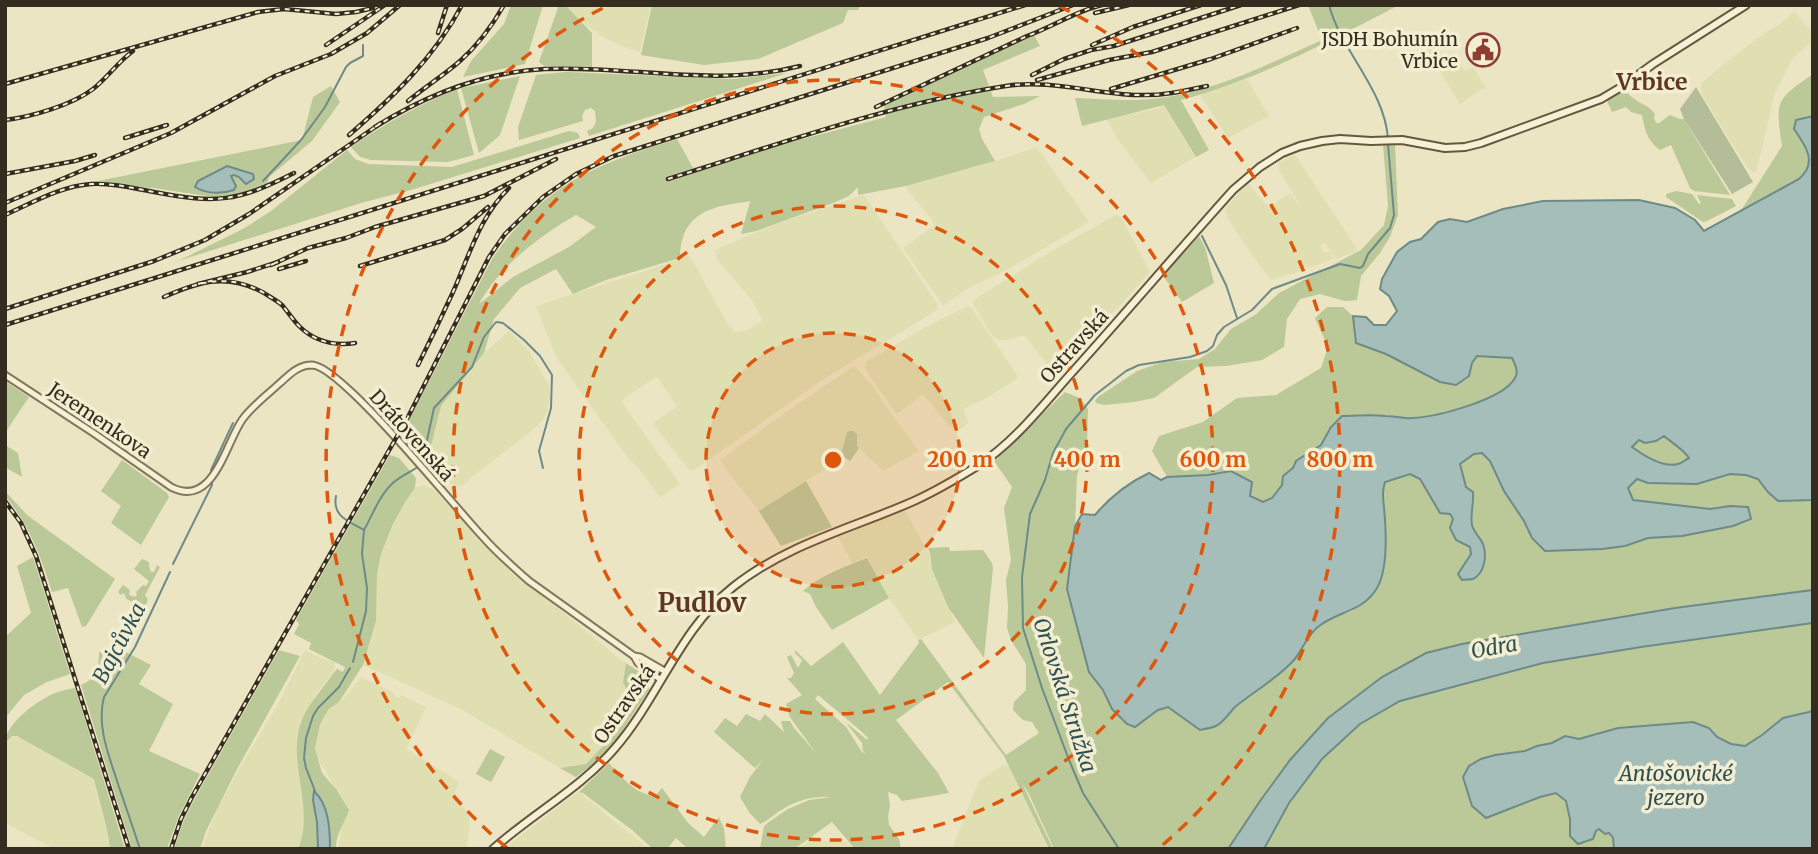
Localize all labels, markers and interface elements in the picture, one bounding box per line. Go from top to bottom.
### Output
place label: JSDH Bohumín Vrbice [1320,27,1458,73]
public building icon: JSDH Bohumín Vrbice [1464,31,1502,69]
district label: Vrbice [1615,67,1688,96]
street label: Ostravská [1035,304,1113,388]
street label: Jeremenkova [43,376,156,463]
street label: Drátovenská [365,384,459,486]
text: 200 m [927,446,993,473]
text: 400 m [1053,446,1121,473]
text: 600 m [1180,446,1246,473]
text: 800 m [1307,446,1373,473]
centre of rings [821,448,845,472]
district label: Pudlov [658,586,747,619]
water label: Bajcůvka [87,598,151,688]
water label: Orlovská Stružka [1027,614,1103,776]
water label: Odra [1469,630,1519,664]
street label: Ostravská [588,660,660,748]
water label: Antošovické jezero [1617,760,1733,811]

